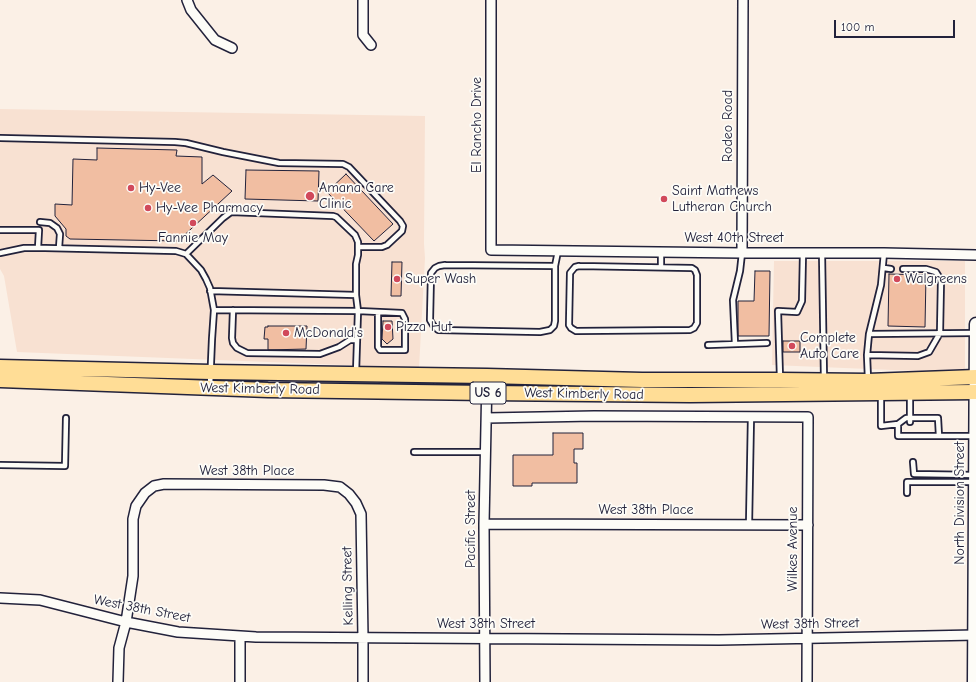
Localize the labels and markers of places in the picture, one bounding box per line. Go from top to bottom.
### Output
place label: Hy-Vee [139,180,181,196]
place label: Amana Care Clinic [319,180,394,212]
marker: Hy-Vee [126,183,136,193]
place label: Saint Mathews Lutheran Church [672,183,772,216]
marker: Amana Care Clinic [304,190,316,202]
marker: Saint Mathews Lutheran Church [659,194,669,204]
place label: Hy-Vee Pharmacy [156,200,263,216]
marker: Hy-Vee Pharmacy [143,203,153,213]
marker: Fannie May [188,218,198,228]
place label: Fannie May [158,230,228,246]
place label: Super Wash [405,271,476,287]
place label: Walgreens [905,271,967,287]
marker: Super Wash [392,274,402,284]
marker: Walgreens [892,274,902,284]
place label: Pizza Hut [396,319,452,335]
marker: Pizza Hut [383,322,393,332]
place label: McDonald's [294,325,363,341]
marker: McDonald's [281,328,291,338]
place label: Complete Auto Care [800,330,859,362]
marker: Complete Auto Care [787,341,797,351]

